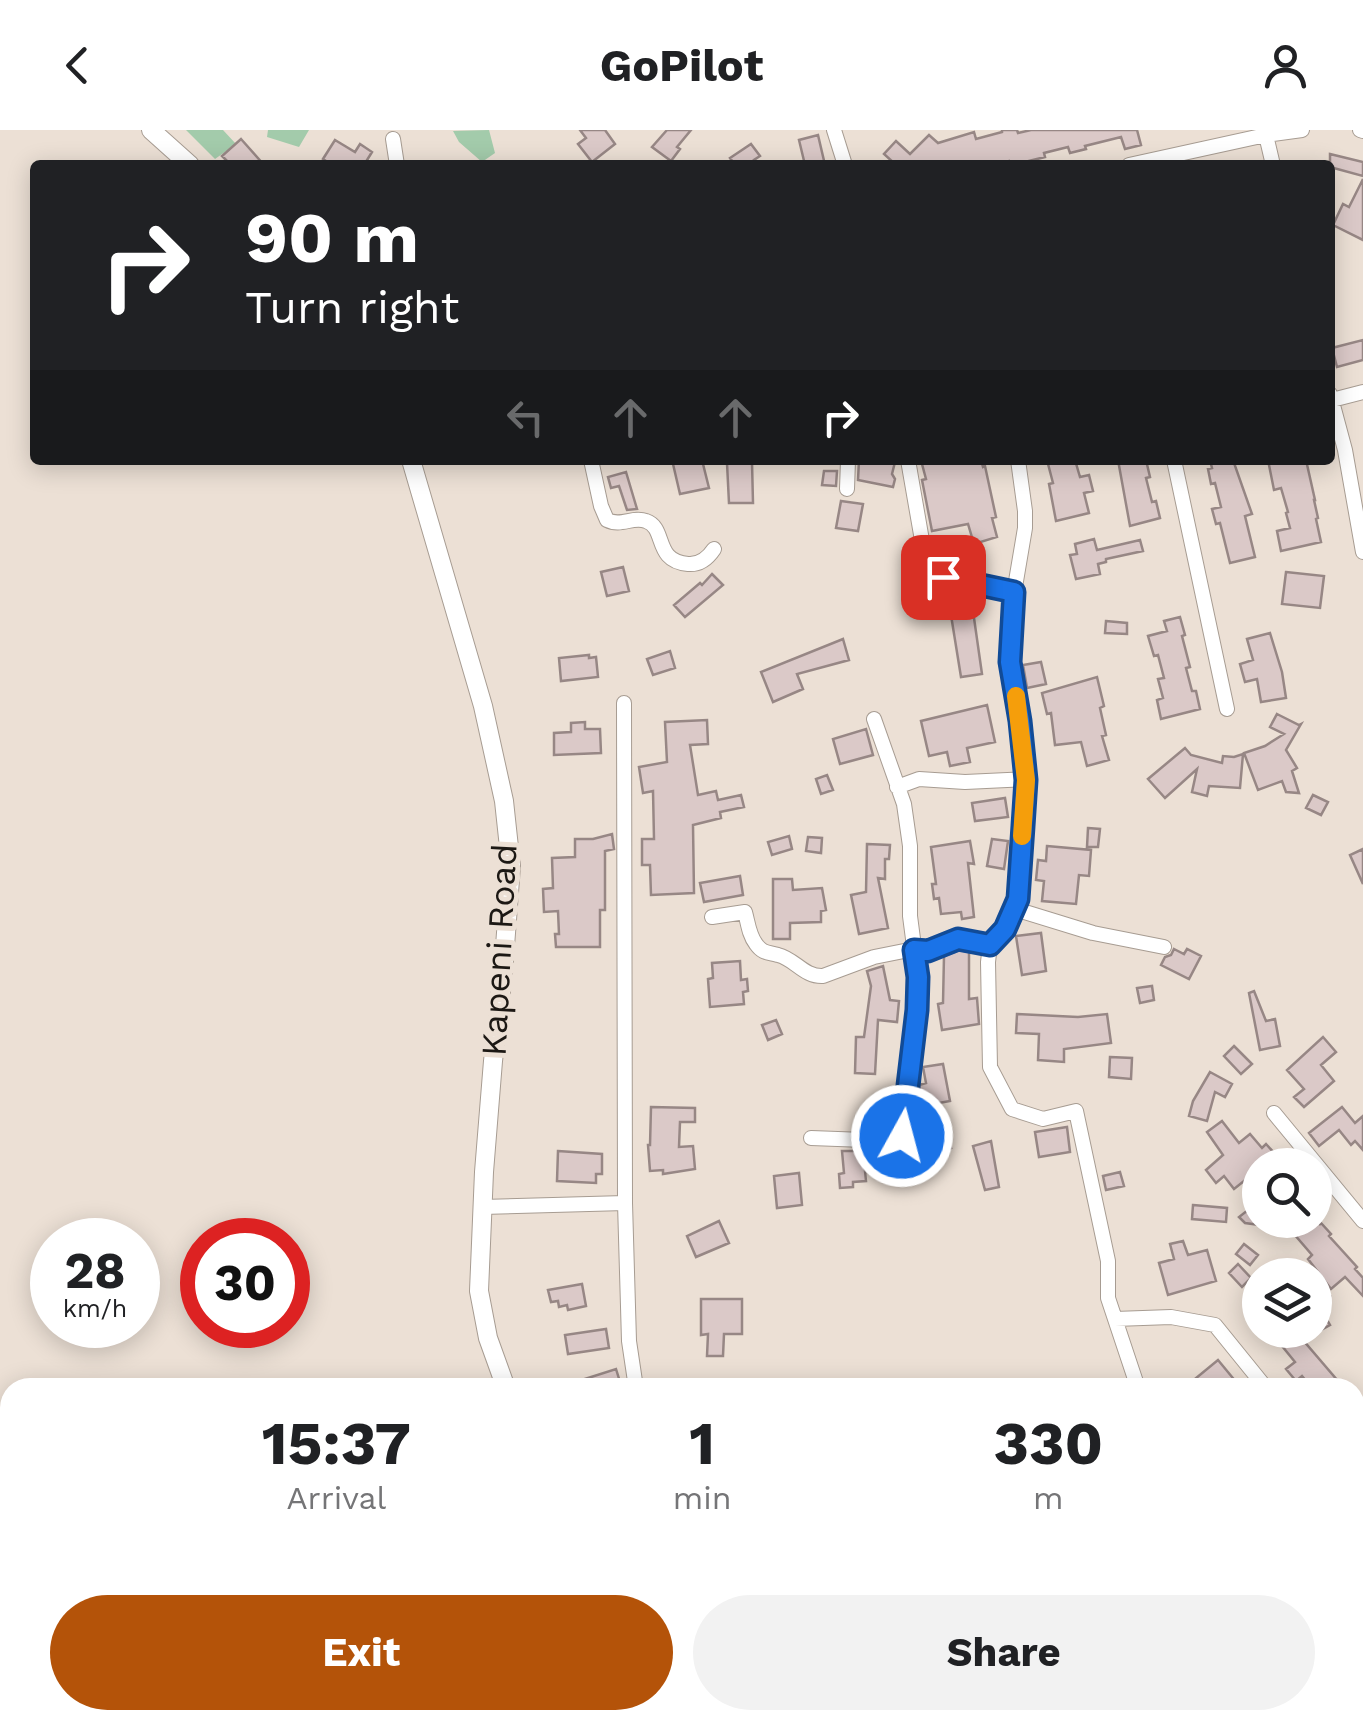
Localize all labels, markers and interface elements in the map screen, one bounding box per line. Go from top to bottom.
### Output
icon: back [50,38,105,93]
icon: person [1258,38,1313,93]
text: GoPilot [600,39,763,92]
text: 90 m [245,197,419,279]
icon: right [80,200,210,330]
text: Turn right [245,281,459,334]
icon: left [498,390,553,445]
icon: ahead [603,390,658,445]
icon: ahead [708,390,763,445]
icon: right [813,390,868,445]
pin [901,535,986,620]
icon: arrive [916,550,971,605]
street label: Kapeni Road [472,843,526,1057]
position arrow [850,1084,954,1188]
map controls [1242,1148,1332,1348]
button: search [1242,1148,1332,1238]
speed limit sign: 30 [180,1218,310,1348]
text: 28 [64,1241,126,1300]
button: layers [1242,1258,1332,1348]
text: km/h [63,1294,127,1323]
text: 15:37 [262,1408,411,1479]
text: 1 [689,1408,715,1479]
text: 330 [993,1408,1103,1479]
text: Arrival [286,1479,386,1517]
text: min [673,1479,732,1517]
text: m [1033,1479,1064,1517]
button: Exit [50,1595,673,1710]
button: Share [693,1595,1315,1710]

